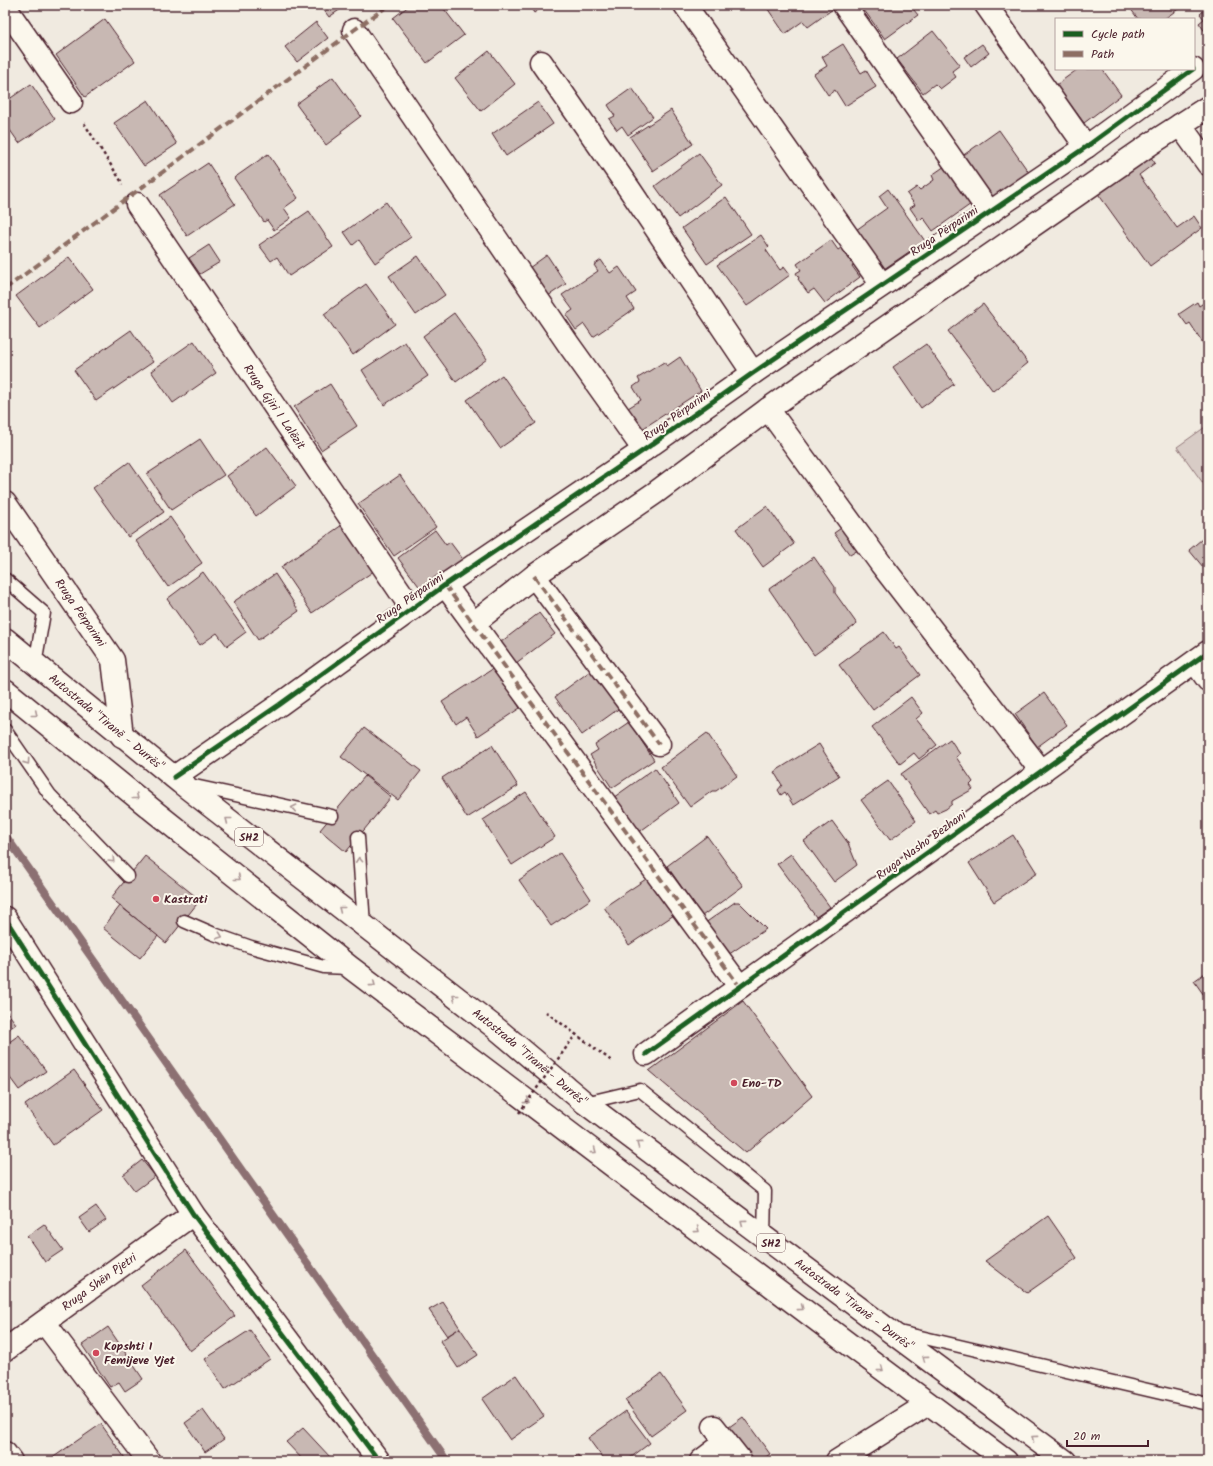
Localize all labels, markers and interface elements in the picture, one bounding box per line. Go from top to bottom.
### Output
legend [1055,18,1195,70]
text: Cycle path [1091,25,1145,44]
text: Path [1091,45,1114,64]
street label: Rruga Përparimi [906,201,983,261]
street label: Rruga Gjiri I Lalëzit [238,360,310,454]
street label: Rruga Përparimi [639,384,716,446]
street label: Rruga Përparimi [372,567,449,629]
street label: Rruga Përparimi [50,575,111,652]
street label: Autostrada "Tiranë - Durrës" [44,669,168,775]
one-way arrow [31,710,38,717]
one-way arrow [22,758,30,765]
one-way arrow [131,792,138,799]
one-way arrow [291,804,297,812]
street label: Rruga Nasho Bezhani [872,805,972,885]
one-way arrow [225,818,232,825]
road number: SH2 [235,828,263,846]
one-way arrow [108,855,115,863]
one-way arrow [355,857,364,863]
one-way arrow [233,873,240,880]
place label: Kastrati [164,890,208,909]
marker: Kastrati [151,894,161,904]
one-way arrow [338,906,345,913]
one-way arrow [216,932,223,940]
one-way arrow [368,979,375,986]
one-way arrow [452,995,459,1002]
street label: Autostrada "Tiranë - Durrës" [468,1004,591,1111]
place label: Eno-TD [742,1074,782,1093]
marker: Eno-TD [729,1078,739,1088]
one-way arrow [523,1096,530,1103]
one-way arrow [636,1141,643,1148]
one-way arrow [589,1146,596,1153]
one-way arrow [740,1220,747,1227]
one-way arrow [693,1225,700,1232]
road number: SH2 [757,1234,785,1252]
street label: Rruga Shën Pjetri [58,1248,142,1316]
street label: Autostrada "Tiranë - Durrës" [790,1254,917,1356]
one-way arrow [796,1303,803,1310]
place label: Kopshti I Femijeve Yjet [104,1337,176,1370]
marker: Kopshti I Femijeve Yjet [91,1348,101,1358]
one-way arrow [923,1356,930,1363]
one-way arrow [877,1364,884,1371]
scale bar [1067,1422,1148,1448]
text: 20 m [1073,1427,1101,1446]
one-way arrow [1031,1436,1038,1443]

